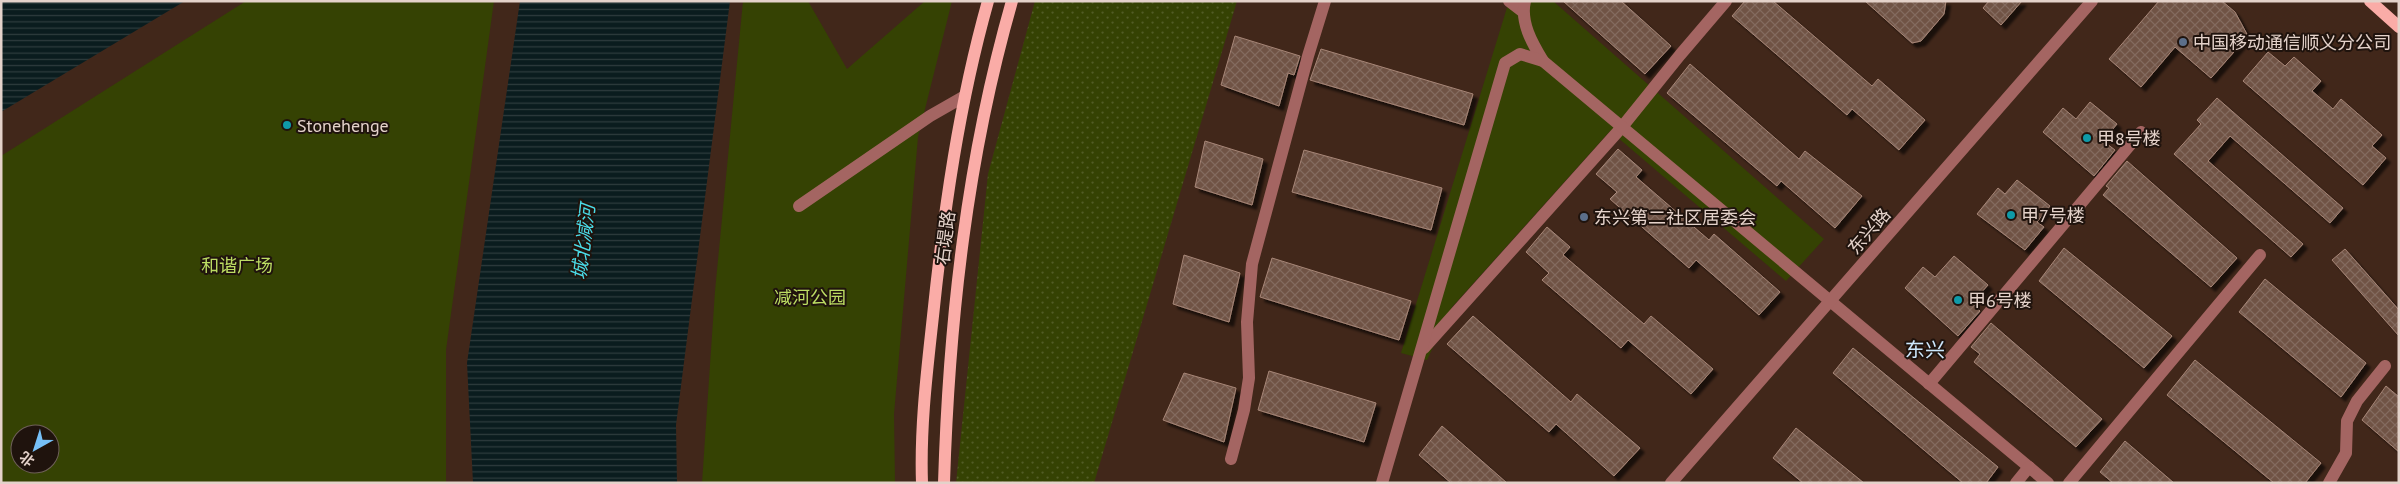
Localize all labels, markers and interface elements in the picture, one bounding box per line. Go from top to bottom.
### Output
place label: 中国移动通信顺义分公司 [2193,31,2391,54]
marker: 中国移动通信顺义分公司 [2177,36,2189,48]
place label: Stonehenge [297,114,389,137]
marker: Stonehenge [281,119,293,131]
place label: 甲8号楼 [2097,127,2161,150]
marker: 甲8号楼 [2081,132,2093,144]
water label: 城北减河 [566,199,600,281]
street label: 东兴路 [1843,203,1895,259]
place label: 甲7号楼 [2021,204,2085,227]
place label: 东兴第二社区居委会 [1594,206,1756,229]
marker: 甲7号楼 [2005,209,2017,221]
street label: 右堤路 [930,210,960,266]
marker: 东兴第二社区居委会 [1578,211,1590,223]
park label: 和谐广场 [201,254,273,277]
park label: 减河公园 [774,286,846,309]
place label: 甲6号楼 [1968,289,2032,312]
marker: 甲6号楼 [1952,294,1964,306]
district label: 东兴 [1905,337,1945,363]
north arrow [10,424,60,474]
text: 北 [16,448,38,471]

